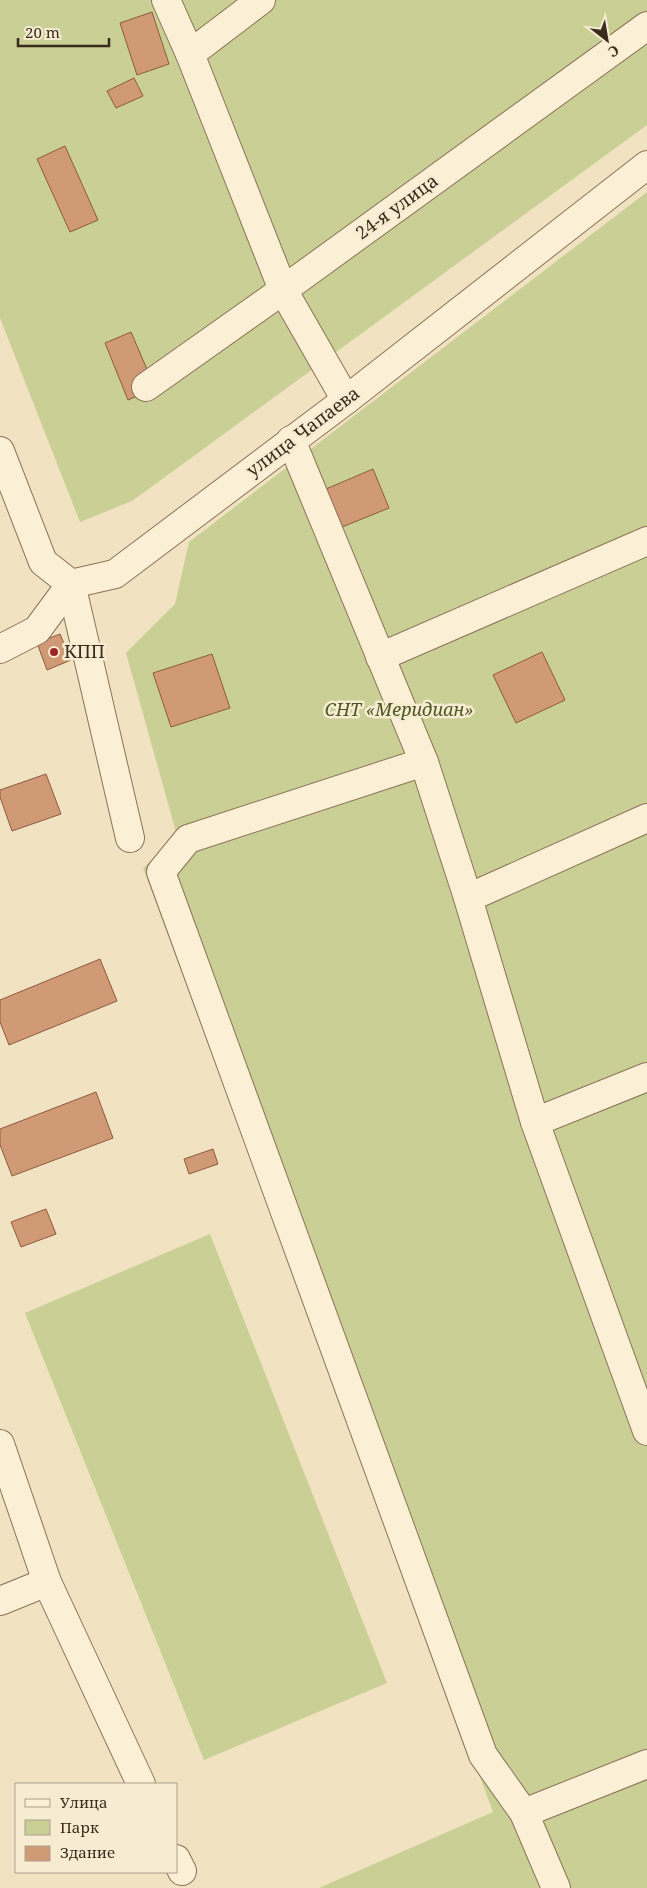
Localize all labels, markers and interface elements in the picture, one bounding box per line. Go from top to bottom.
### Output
scale bar [18,15,109,47]
north arrow [582,15,632,65]
text: 20 m [25,22,60,42]
text: С [605,41,623,62]
street label: 24-я улица [350,168,442,244]
street label: улица Чапаева [241,381,364,482]
place label: КПП [64,639,105,663]
marker: КПП [48,646,60,658]
park label: СНТ «Меридиан» [325,697,473,721]
legend [15,1783,178,1873]
text: Улица [60,1792,108,1812]
text: Парк [60,1817,99,1837]
text: Здание [60,1842,115,1862]

